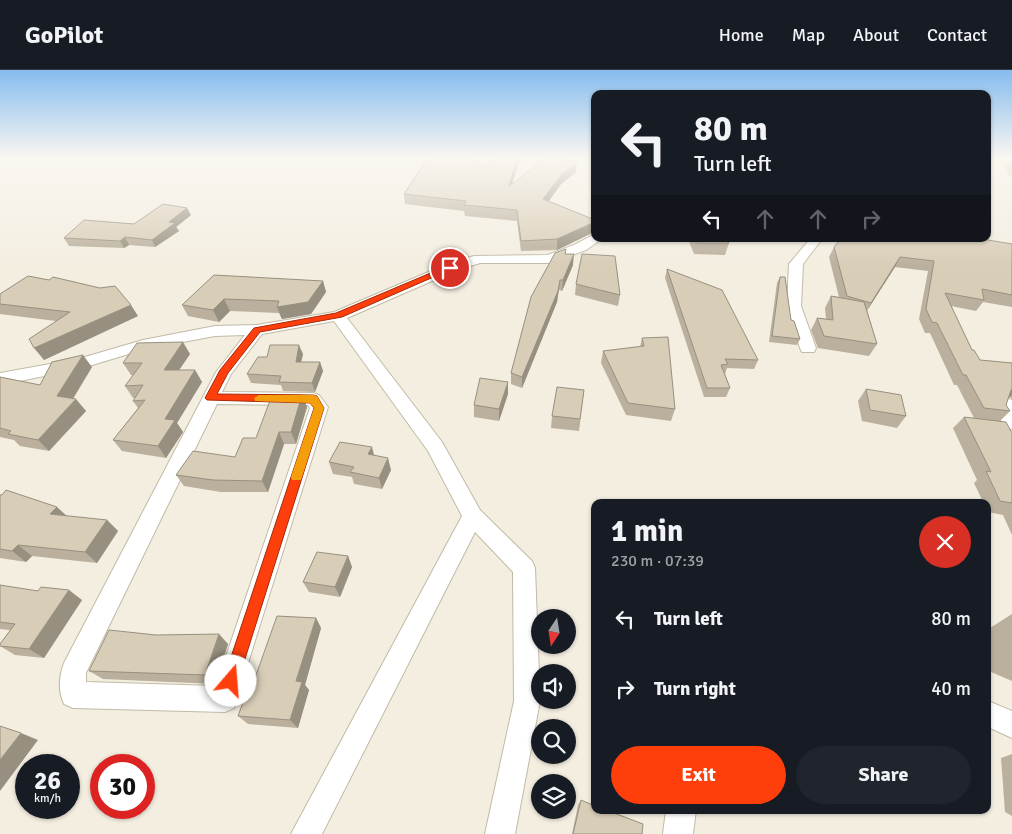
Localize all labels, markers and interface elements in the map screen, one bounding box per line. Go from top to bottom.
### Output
text: GoPilot [25,20,103,50]
text: Home [719,24,764,46]
text: Map [792,24,825,46]
text: About [853,24,899,46]
text: Contact [927,24,987,46]
text: 80 m [694,107,768,150]
icon: left [611,110,676,175]
text: Turn left [694,150,772,177]
icon: left [698,205,726,233]
icon: ahead [751,205,779,233]
icon: ahead [804,205,832,233]
icon: right [857,205,885,233]
pin [429,247,471,289]
icon: arrive [436,254,464,282]
text: 1 min [611,513,683,550]
button: close [919,516,971,568]
text: 230 m · 07:39 [611,551,704,571]
icon: left [611,605,639,633]
text: Turn left [654,607,723,631]
text: 80 m [931,607,971,631]
north arrow [531,609,576,654]
map controls [531,609,576,819]
position arrow [204,654,256,706]
button: sound [531,664,576,709]
icon: right [611,675,639,703]
text: Turn right [654,677,736,701]
text: 40 m [931,677,971,701]
button: search [531,719,576,764]
button: Exit [611,746,786,804]
button: Share [796,746,971,804]
speed limit sign: 30 [90,754,155,819]
text: 26 [34,765,61,796]
button: layers [531,774,576,819]
text: km/h [34,791,61,806]

